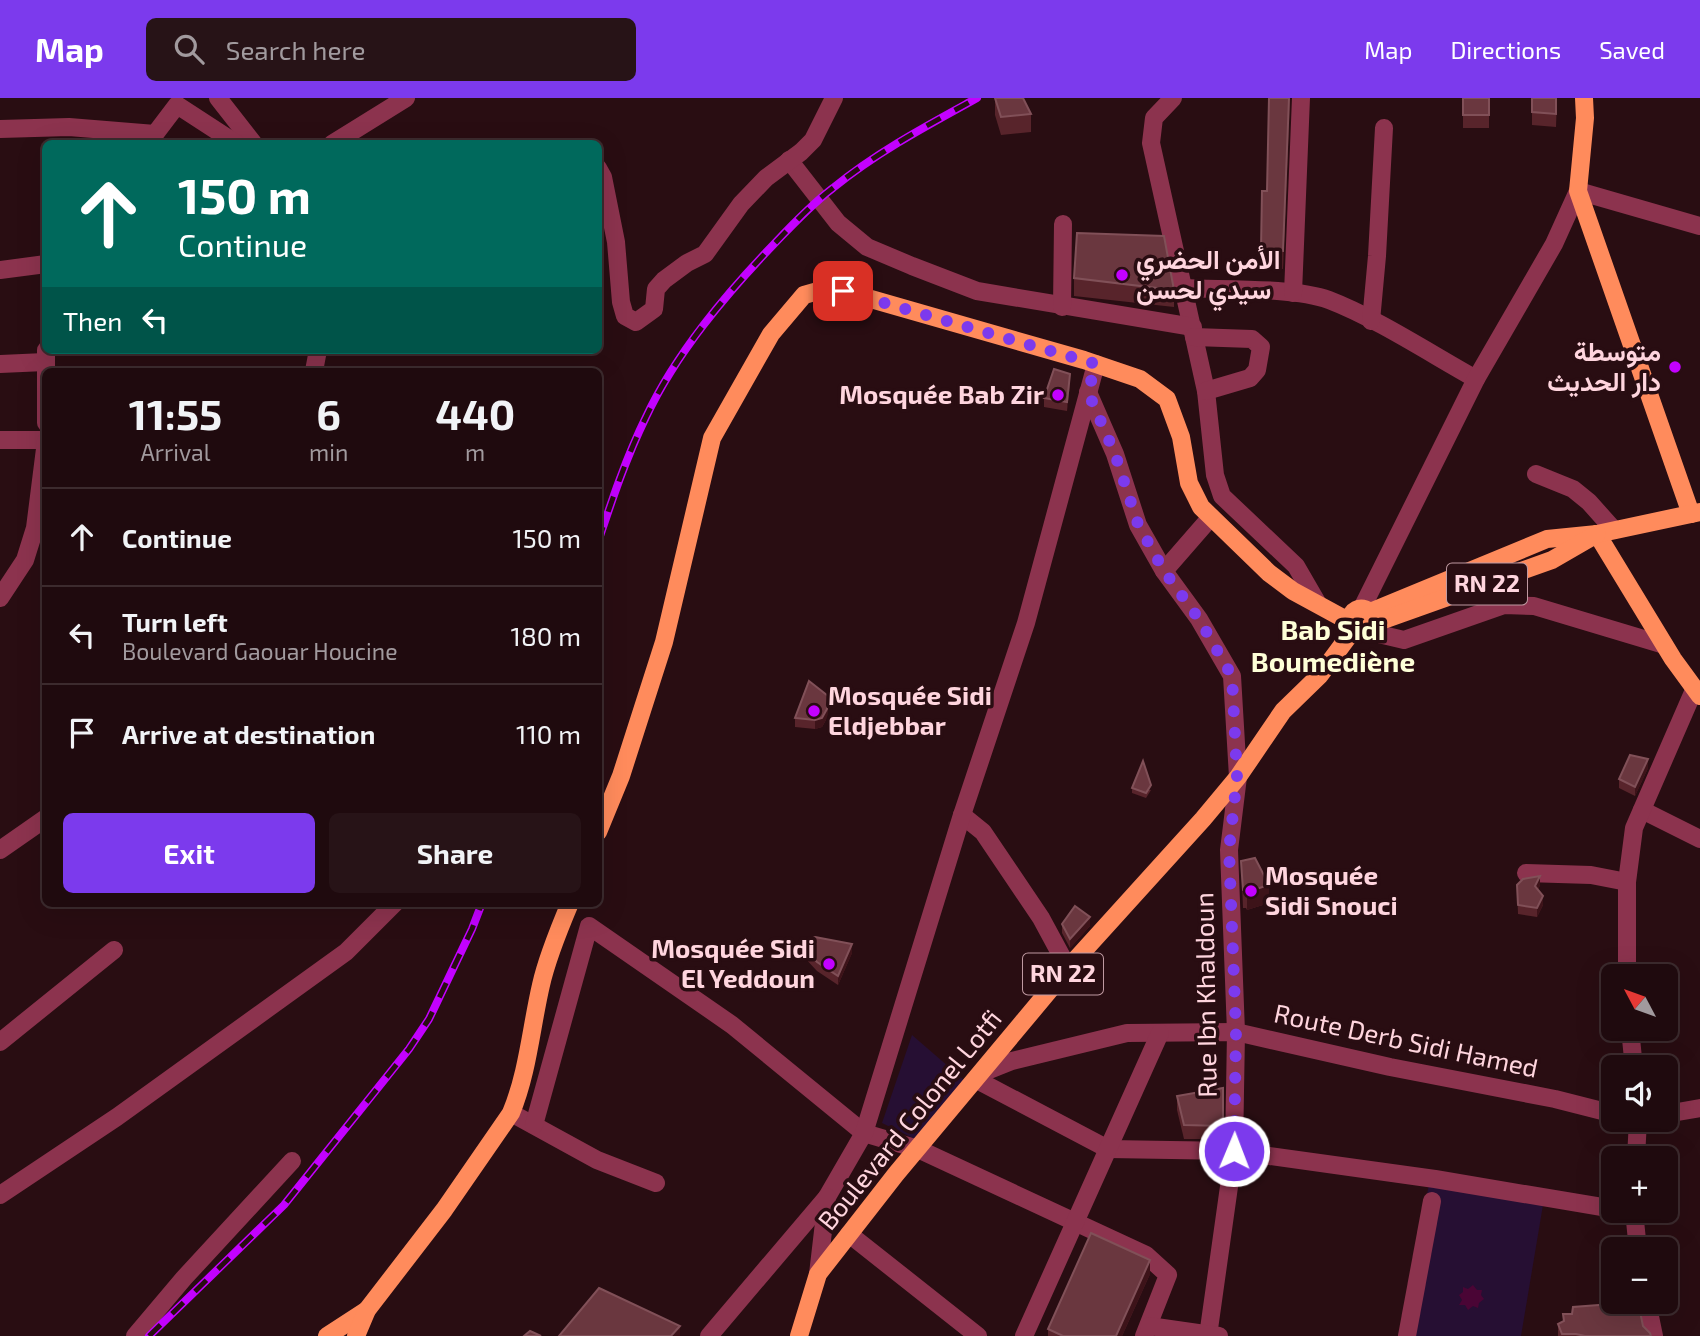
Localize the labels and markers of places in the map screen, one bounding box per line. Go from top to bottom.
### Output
place label: الأمن الحضري سيدي لحسن [1136,243,1281,312]
pin [813,261,873,321]
marker: الأمن الحضري سيدي لحسن [1114,267,1130,283]
place label: متوسطة دار الحديث [1547,335,1661,398]
marker: متوسطة دار الحديث [1667,359,1683,375]
place label: Mosquée Bab Zir [839,378,1044,409]
marker: Mosquée Bab Zir [1050,387,1066,403]
place label: Mosquée Sidi Eldjebbar [828,679,992,740]
marker: Mosquée Sidi Eldjebbar [806,703,822,719]
place label: Mosquée Sidi Snouci [1265,859,1398,920]
marker: Mosquée Sidi Snouci [1243,883,1259,899]
place label: Mosquée Sidi El Yeddoun [651,932,815,993]
marker: Mosquée Sidi El Yeddoun [821,956,837,972]

